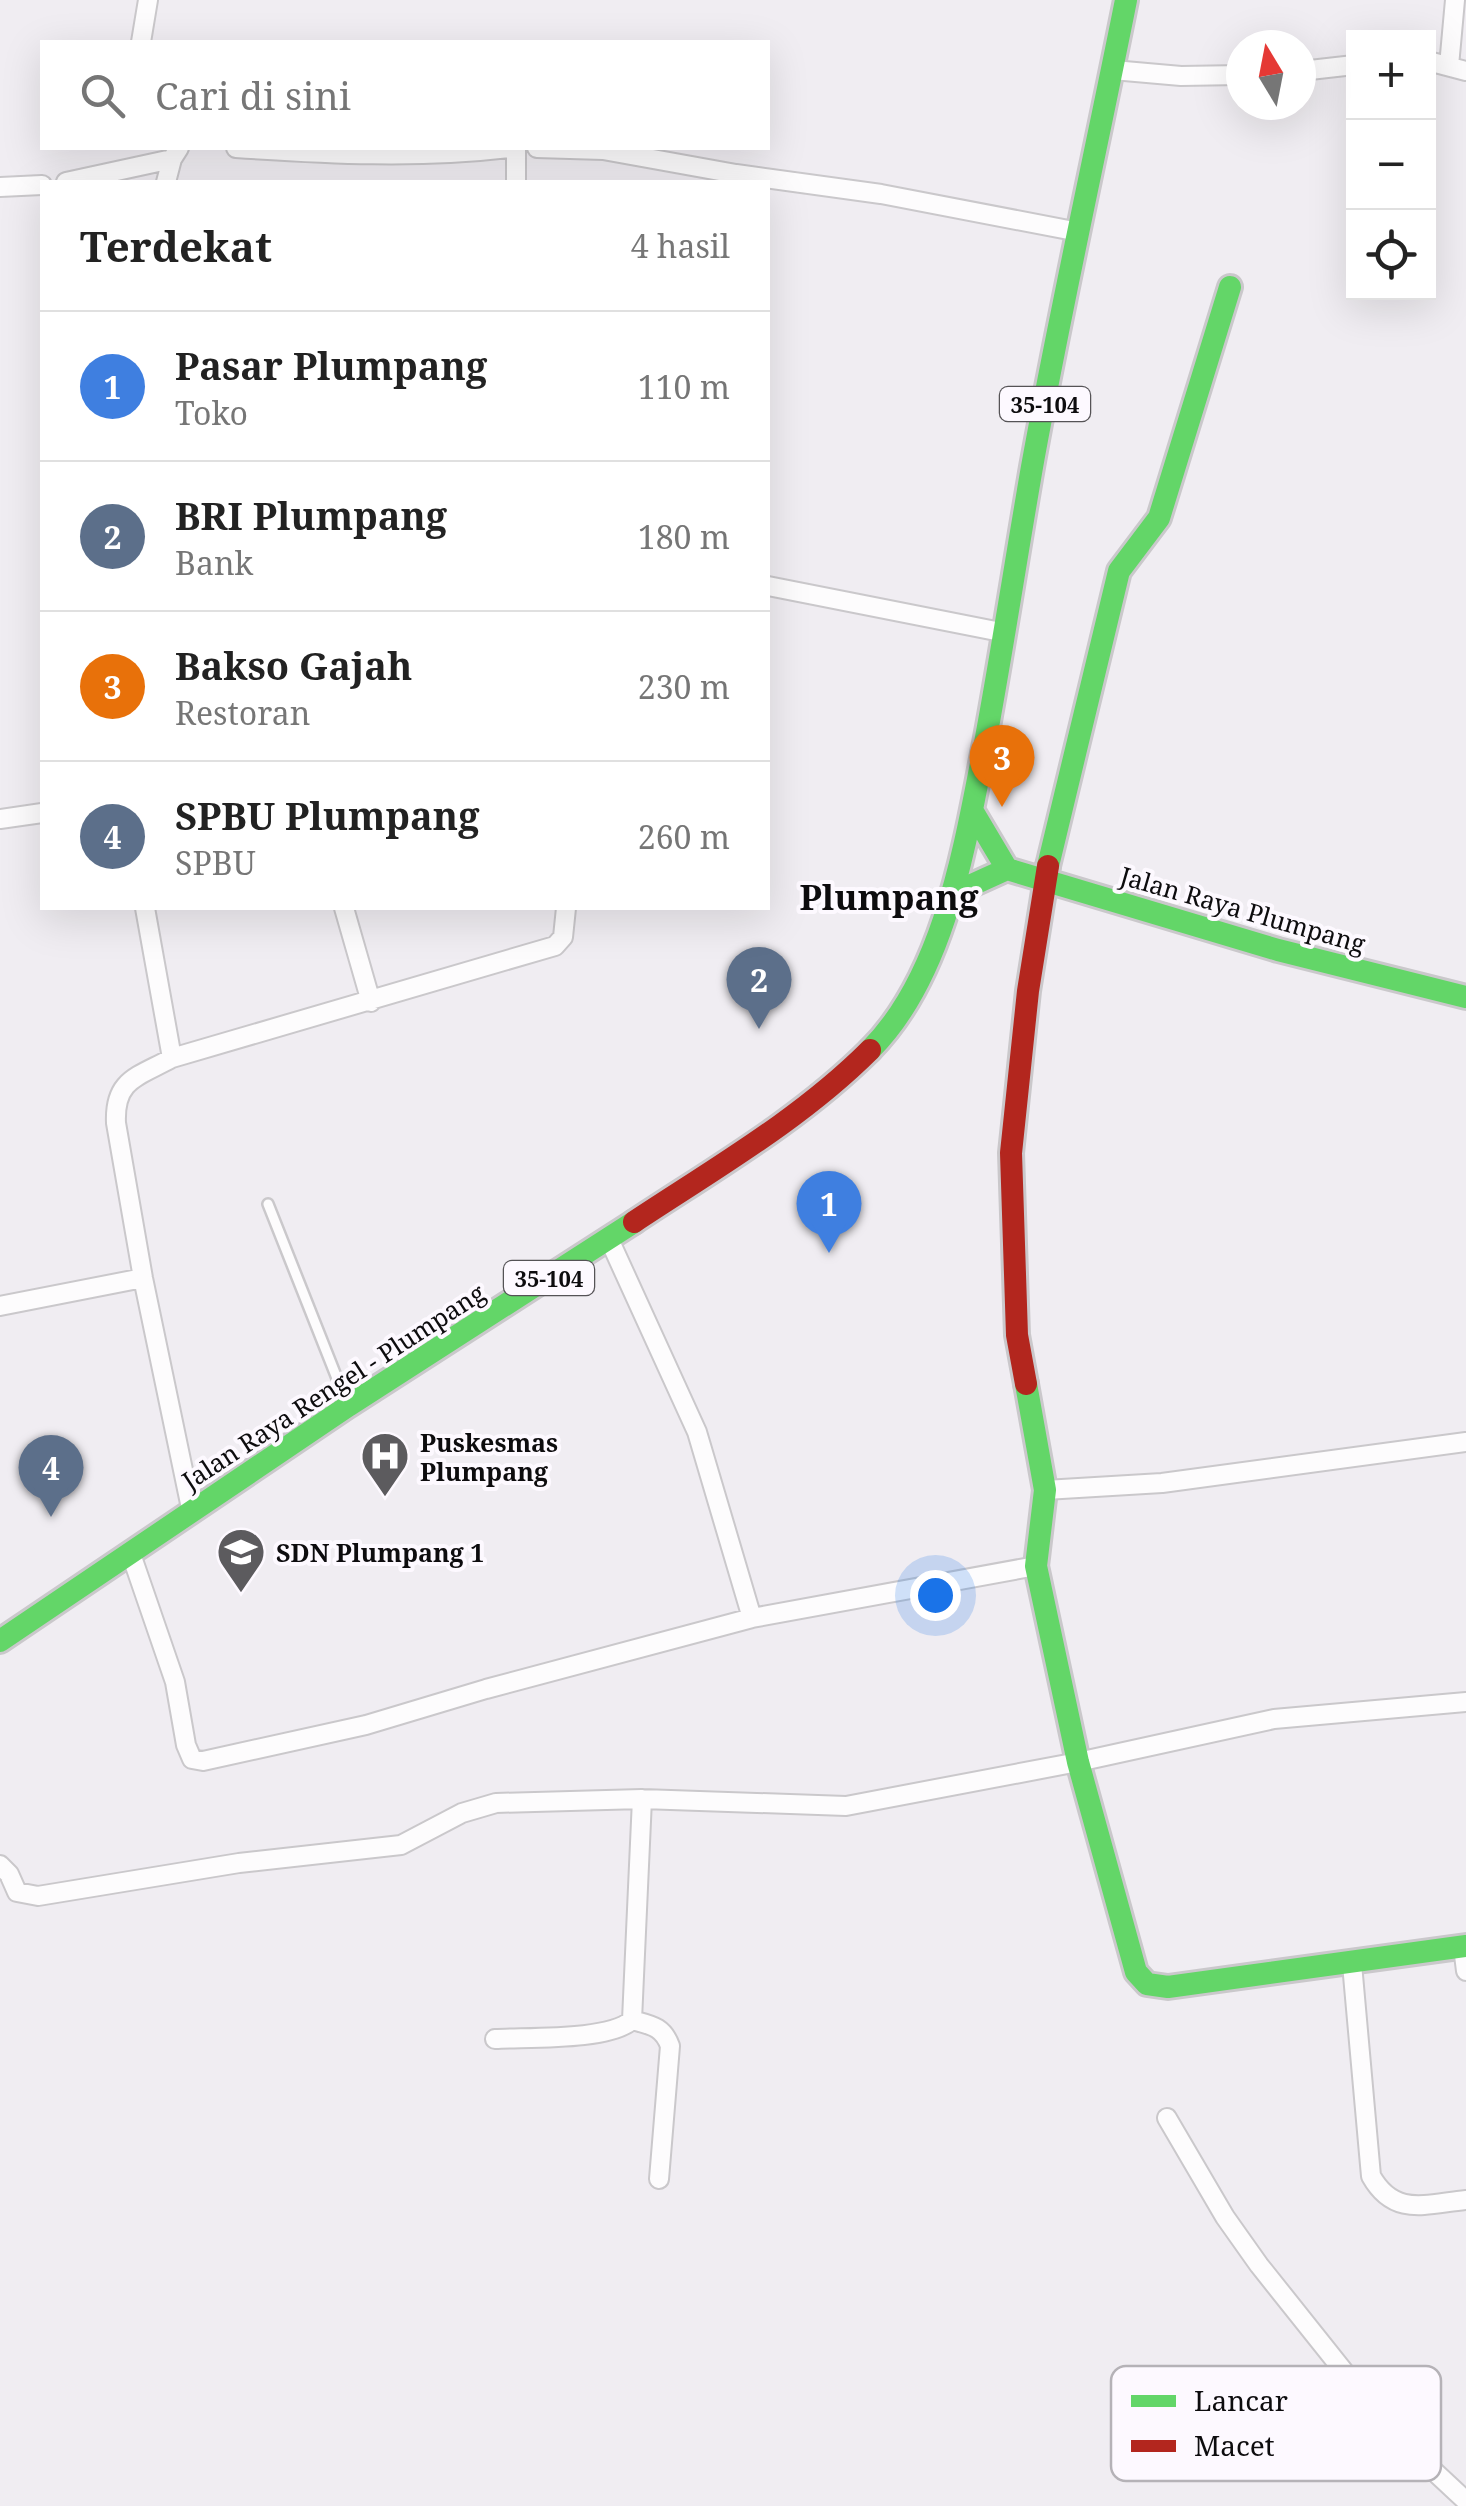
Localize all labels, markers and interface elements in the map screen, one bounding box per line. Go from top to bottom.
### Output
north arrow [1226,30,1316,120]
map controls [1346,30,1436,300]
button: + [1346,30,1436,120]
search box [40,40,770,150]
icon: search [75,68,130,123]
text: Cari di sini [155,69,351,121]
button: − [1346,120,1436,210]
button: locate [1346,210,1436,300]
text: Terdekat [80,217,272,274]
text: 4 hasil [631,224,730,267]
text: Pasar Plumpang [175,339,487,391]
text: 1 [103,365,122,408]
text: 110 m [638,365,730,408]
road number: 35-104 [1000,387,1090,421]
text: Toko [175,391,248,434]
text: BRI Plumpang [175,489,447,541]
text: 2 [103,515,122,558]
text: 180 m [638,515,730,558]
text: Bank [175,541,253,584]
text: Bakso Gajah [175,639,412,691]
text: 3 [103,665,122,708]
text: 230 m [638,665,730,708]
text: Restoran [175,691,310,734]
pin: 3 [970,724,1034,807]
text: SPBU Plumpang [175,789,479,841]
text: 4 [103,815,122,858]
text: 260 m [638,815,730,858]
text: SPBU [175,841,256,884]
street label: Jalan Raya Plumpang [1116,857,1370,960]
district label: Plumpang [799,873,979,920]
pin: 2 [726,946,792,1029]
pin: 1 [796,1170,862,1253]
road number: 35-104 [504,1261,594,1295]
street label: Jalan Raya Rengel - Plumpang [174,1275,491,1497]
place label: Puskesmas Plumpang [420,1425,558,1488]
hospital icon: Puskesmas Plumpang [359,1430,411,1498]
pin: 4 [18,1434,84,1517]
school or university icon: SDN Plumpang 1 [215,1526,267,1594]
place label: SDN Plumpang 1 [276,1535,484,1569]
your location [910,1570,961,1621]
legend [1111,2366,1441,2481]
text: Lancar [1194,2381,1288,2419]
text: Macet [1194,2426,1275,2464]

